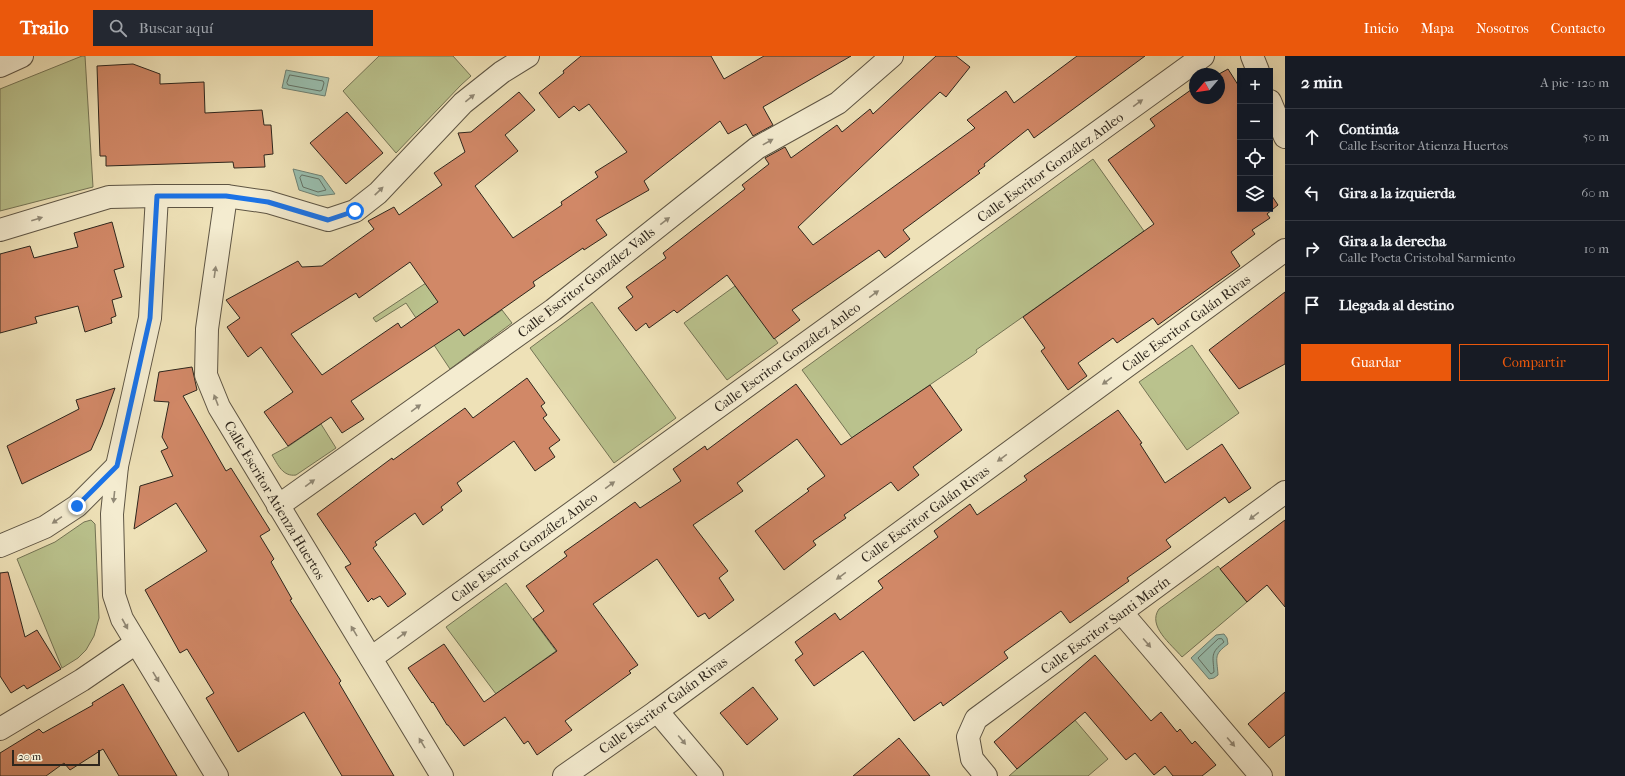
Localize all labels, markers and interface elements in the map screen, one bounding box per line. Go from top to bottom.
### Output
search box [93,10,373,46]
text: Trailo [20,17,69,39]
icon: search [107,17,129,39]
text: Buscar aquí [139,19,213,37]
text: Inicio [1364,20,1399,37]
text: Mapa [1421,20,1454,37]
text: Nosotros [1476,20,1529,37]
text: Contacto [1551,20,1605,37]
north arrow [1189,68,1225,104]
map controls [1237,68,1273,212]
button: + [1237,68,1273,104]
text: 2 min [1301,72,1342,92]
text: A pie · 120 m [1540,75,1609,90]
one-way arrow [464,93,475,102]
one-way arrow [1133,99,1144,107]
button: − [1237,104,1273,140]
street label: Calle Escritor González Anleo [974,109,1127,226]
text: Continúa [1339,120,1399,138]
icon: ahead [1301,126,1323,148]
text: 50 m [1583,129,1609,144]
one-way arrow [762,138,774,145]
text: Calle Escritor Atienza Huertos [1339,138,1508,153]
button: locate [1237,140,1273,176]
button: layers [1237,176,1273,212]
icon: left [1301,182,1323,204]
text: Gira a la izquierda [1339,184,1455,202]
text: 60 m [1581,185,1609,200]
one-way arrow [374,186,384,196]
route start [346,202,364,220]
one-way arrow [32,216,44,222]
one-way arrow [660,216,671,225]
street label: Calle Escritor González Valls [514,224,658,341]
text: Gira a la derecha [1339,232,1446,250]
icon: right [1301,238,1323,260]
text: 10 m [1584,241,1609,256]
text: Calle Poeta Cristobal Sarmiento [1339,250,1515,265]
one-way arrow [212,266,218,278]
street label: Calle Escritor Galán Rivas [1119,271,1254,376]
one-way arrow [869,290,879,298]
icon: arrive [1301,294,1323,316]
text: Llegada al destino [1339,296,1454,314]
street label: Calle Escritor González Anleo [711,299,864,416]
button: Guardar [1301,344,1451,381]
button: Compartir [1459,344,1609,381]
one-way arrow [1101,377,1112,385]
one-way arrow [213,393,219,405]
one-way arrow [410,404,421,412]
street label: Calle Escritor Atienza Huertos [220,418,329,583]
one-way arrow [997,454,1007,462]
street label: Calle Escritor Galán Rivas [858,462,993,567]
one-way arrow [305,480,315,488]
one-way arrow [604,481,615,489]
street label: Calle Escritor González Anleo [448,489,601,606]
one-way arrow [111,491,117,503]
route end [68,497,86,515]
one-way arrow [1248,511,1259,520]
one-way arrow [52,516,62,524]
one-way arrow [835,572,846,580]
street label: Calle Escritor Santi Marín [1037,573,1173,678]
one-way arrow [122,618,128,630]
one-way arrow [351,625,358,637]
one-way arrow [397,631,408,639]
one-way arrow [1142,638,1151,648]
street label: Calle Escritor Galán Rivas [596,653,731,758]
one-way arrow [152,672,160,682]
one-way arrow [678,735,687,746]
one-way arrow [1227,736,1236,747]
one-way arrow [418,737,425,749]
scale bar [12,748,100,767]
text: 20 m [18,750,41,763]

